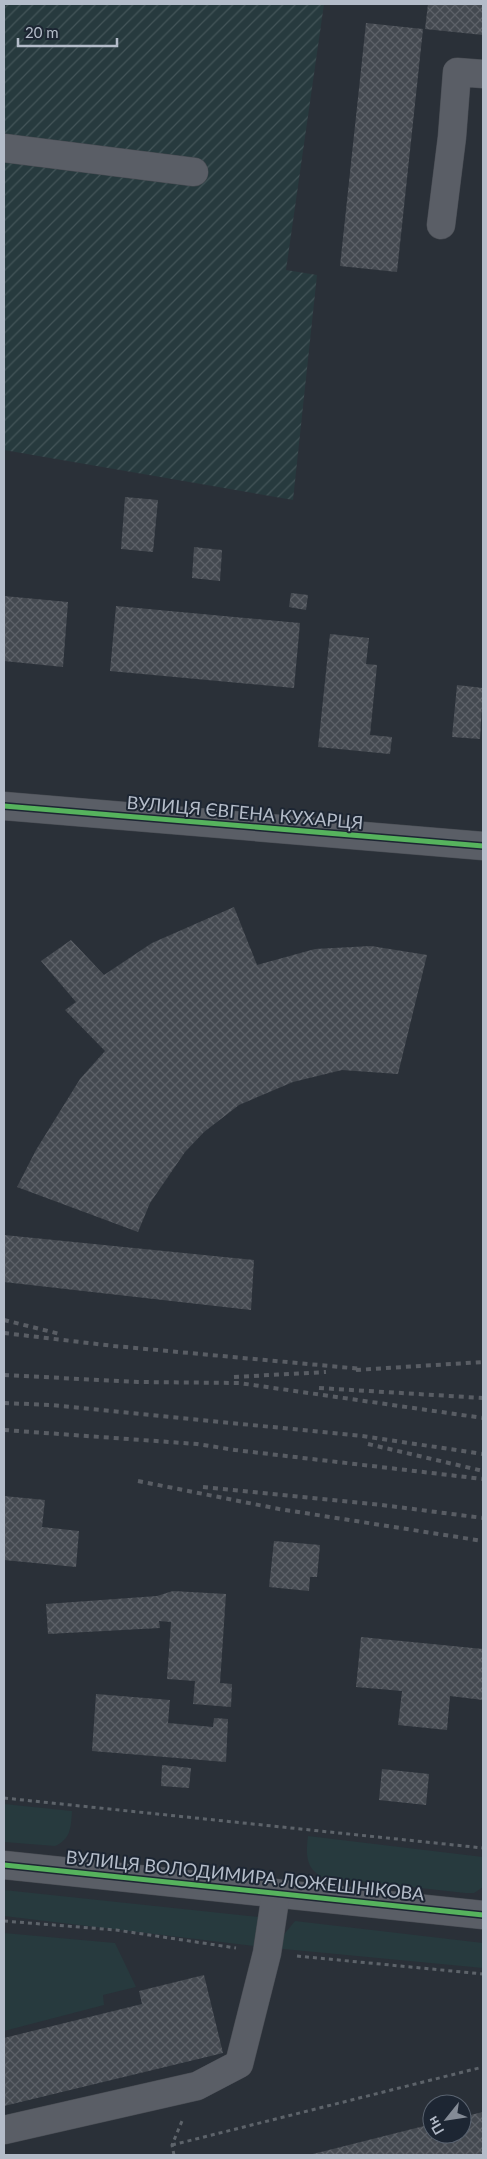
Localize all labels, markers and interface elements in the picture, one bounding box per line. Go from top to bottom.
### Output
scale bar [18,15,116,47]
text: 20 m [25,23,59,41]
street label: ВУЛИЦЯ ЄВГЕНА КУХАРЦЯ [126,791,364,833]
street label: ВУЛИЦЯ ВОЛОДИМИРА ЛОЖЕШНІКОВА [65,1845,426,1905]
north arrow [422,2094,472,2144]
text: Пн [423,2114,447,2138]

